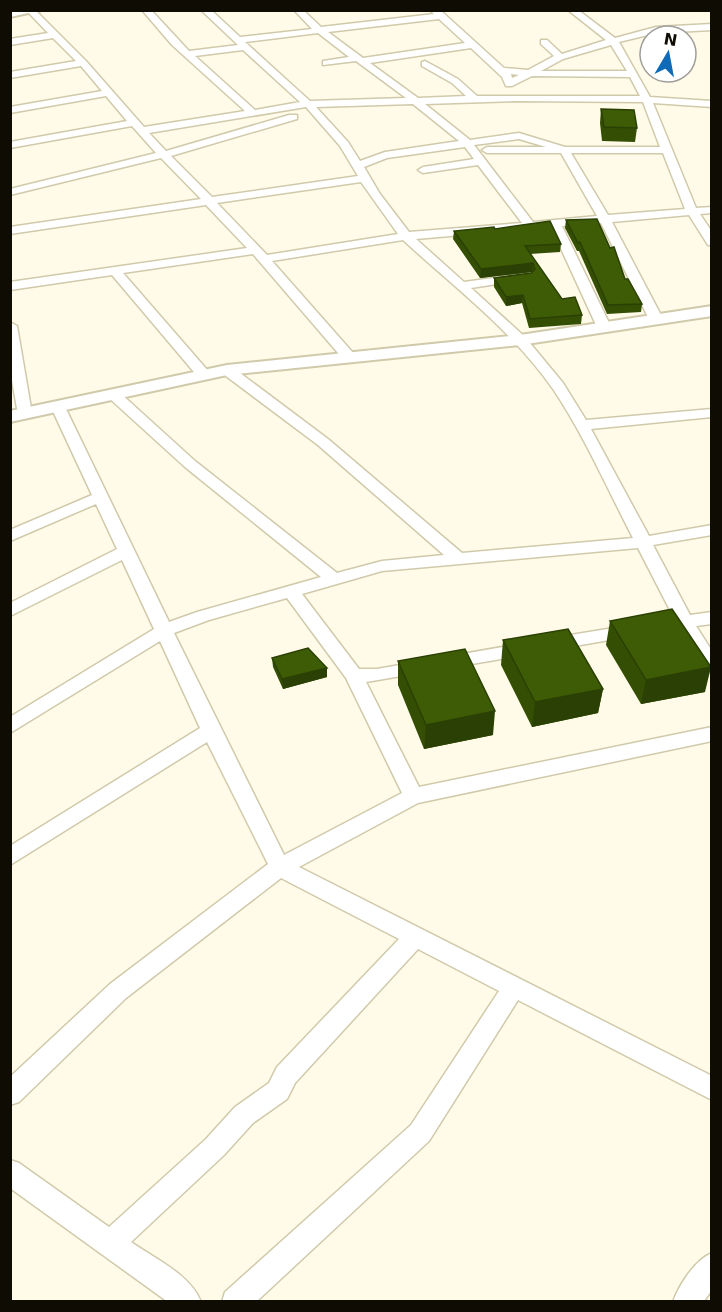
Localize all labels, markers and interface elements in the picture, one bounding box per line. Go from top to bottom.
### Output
north arrow [638,24,698,84]
text: N [662,29,679,50]

